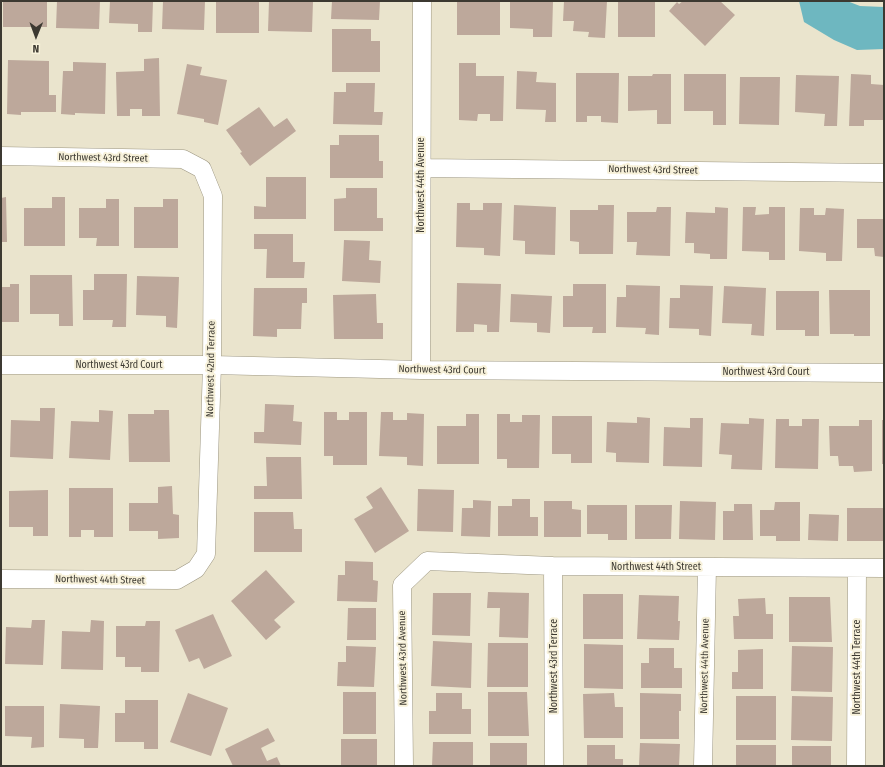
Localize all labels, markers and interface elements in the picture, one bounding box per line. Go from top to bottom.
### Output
north arrow [16,16,56,56]
text: N [32,42,39,55]
street label: Northwest 44th Avenue [415,137,427,233]
street label: Northwest 43rd Street [58,151,148,165]
street label: Northwest 43rd Street [608,163,698,177]
street label: Northwest 42nd Terrace [204,321,218,417]
street label: Northwest 43rd Court [76,359,162,371]
street label: Northwest 43rd Court [398,363,486,377]
street label: Northwest 43rd Court [723,366,809,378]
street label: Northwest 44th Street [611,561,701,573]
street label: Northwest 44th Street [55,573,145,587]
street label: Northwest 43rd Avenue [396,610,410,706]
street label: Northwest 44th Avenue [698,618,712,714]
street label: Northwest 43rd Terrace [548,619,560,713]
street label: Northwest 44th Terrace [851,620,863,714]

